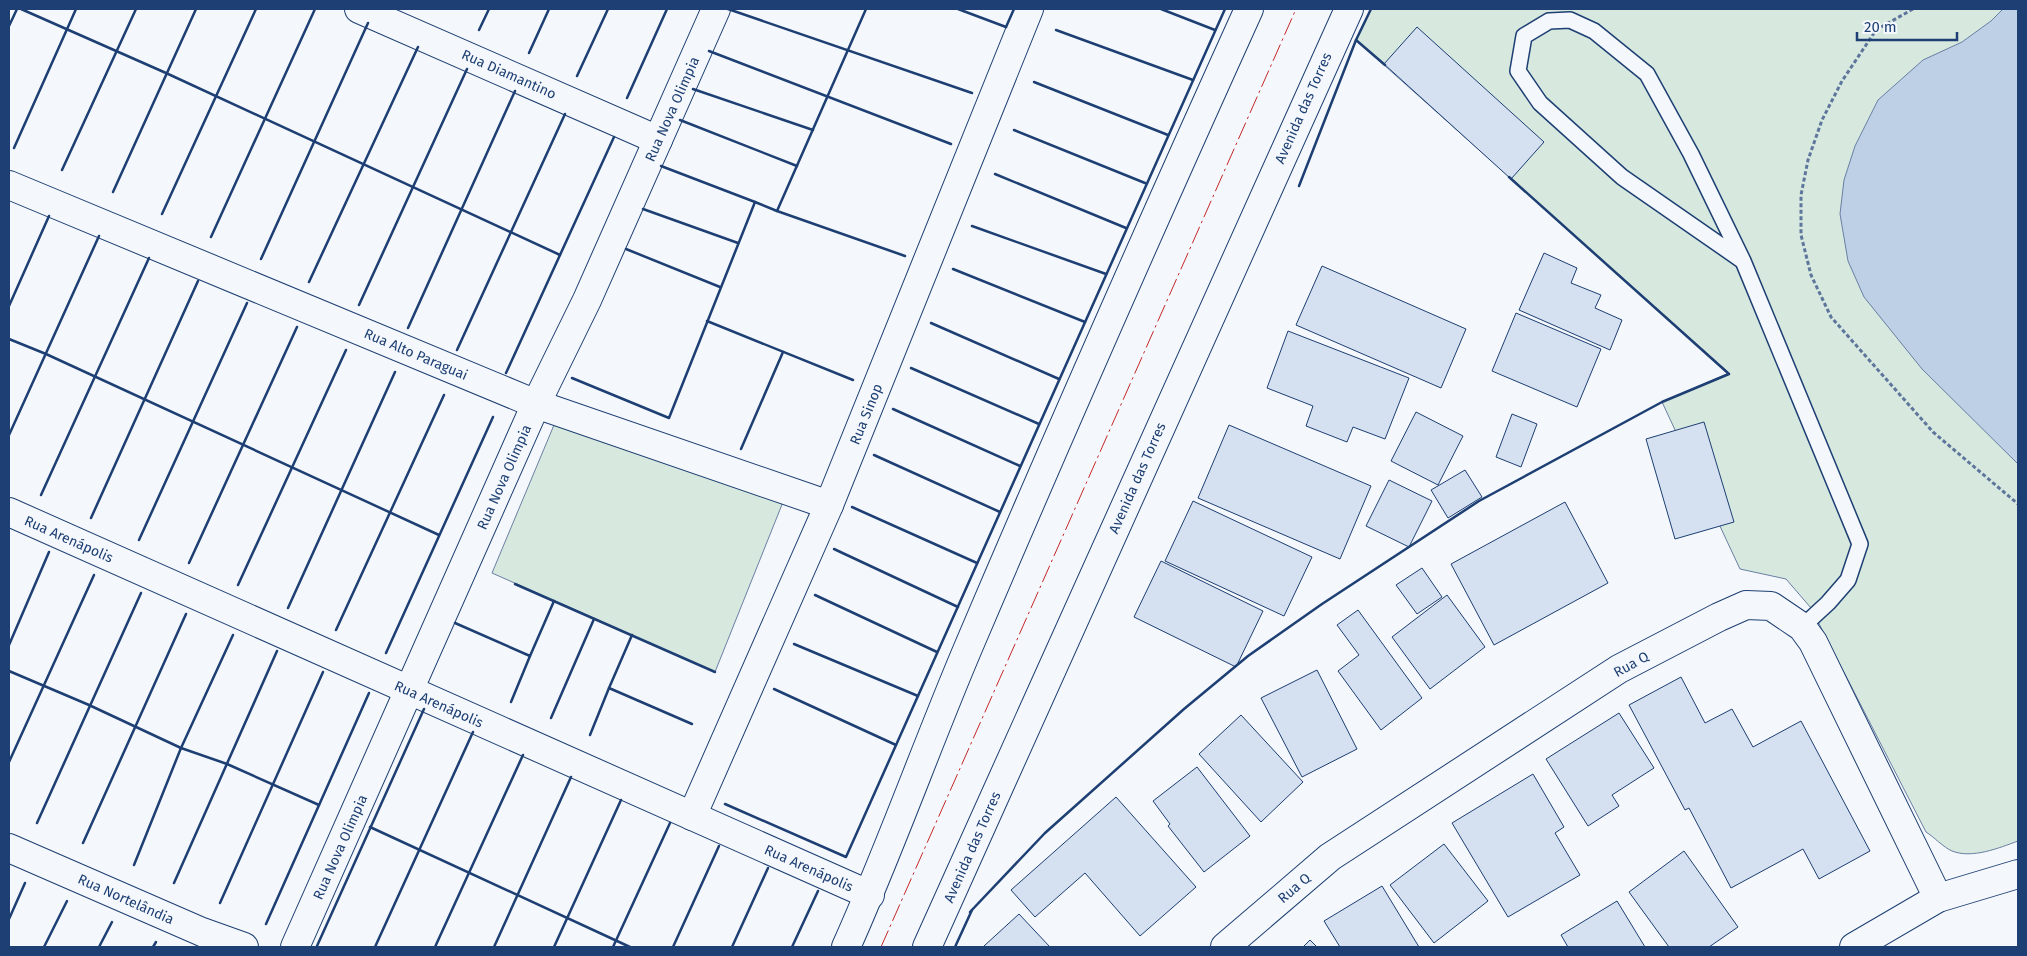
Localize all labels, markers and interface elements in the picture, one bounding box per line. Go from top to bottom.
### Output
scale bar [1857,10,1957,42]
text: 20 m [1864,18,1897,36]
street label: Rua Diamantino [459,46,559,103]
street label: Avenida das Torres [1271,50,1336,166]
street label: Rua Nova Olimpia [642,54,703,164]
street label: Rua Alto Paraguai [361,325,470,384]
street label: Rua Sinop [847,381,886,447]
street label: Avenida das Torres [1105,420,1170,536]
street label: Rua Nova Olimpia [474,422,535,532]
street label: Rua Arenápolis [22,512,116,567]
street label: Rua Q [1611,648,1652,681]
street label: Rua Arenápolis [392,677,486,732]
street label: Avenida das Torres [940,789,1005,905]
street label: Rua Nova Olimpia [310,792,371,902]
street label: Rua Arenápolis [762,841,856,896]
street label: Rua Q [1275,869,1314,907]
street label: Rua Nortelândia [75,871,176,928]

